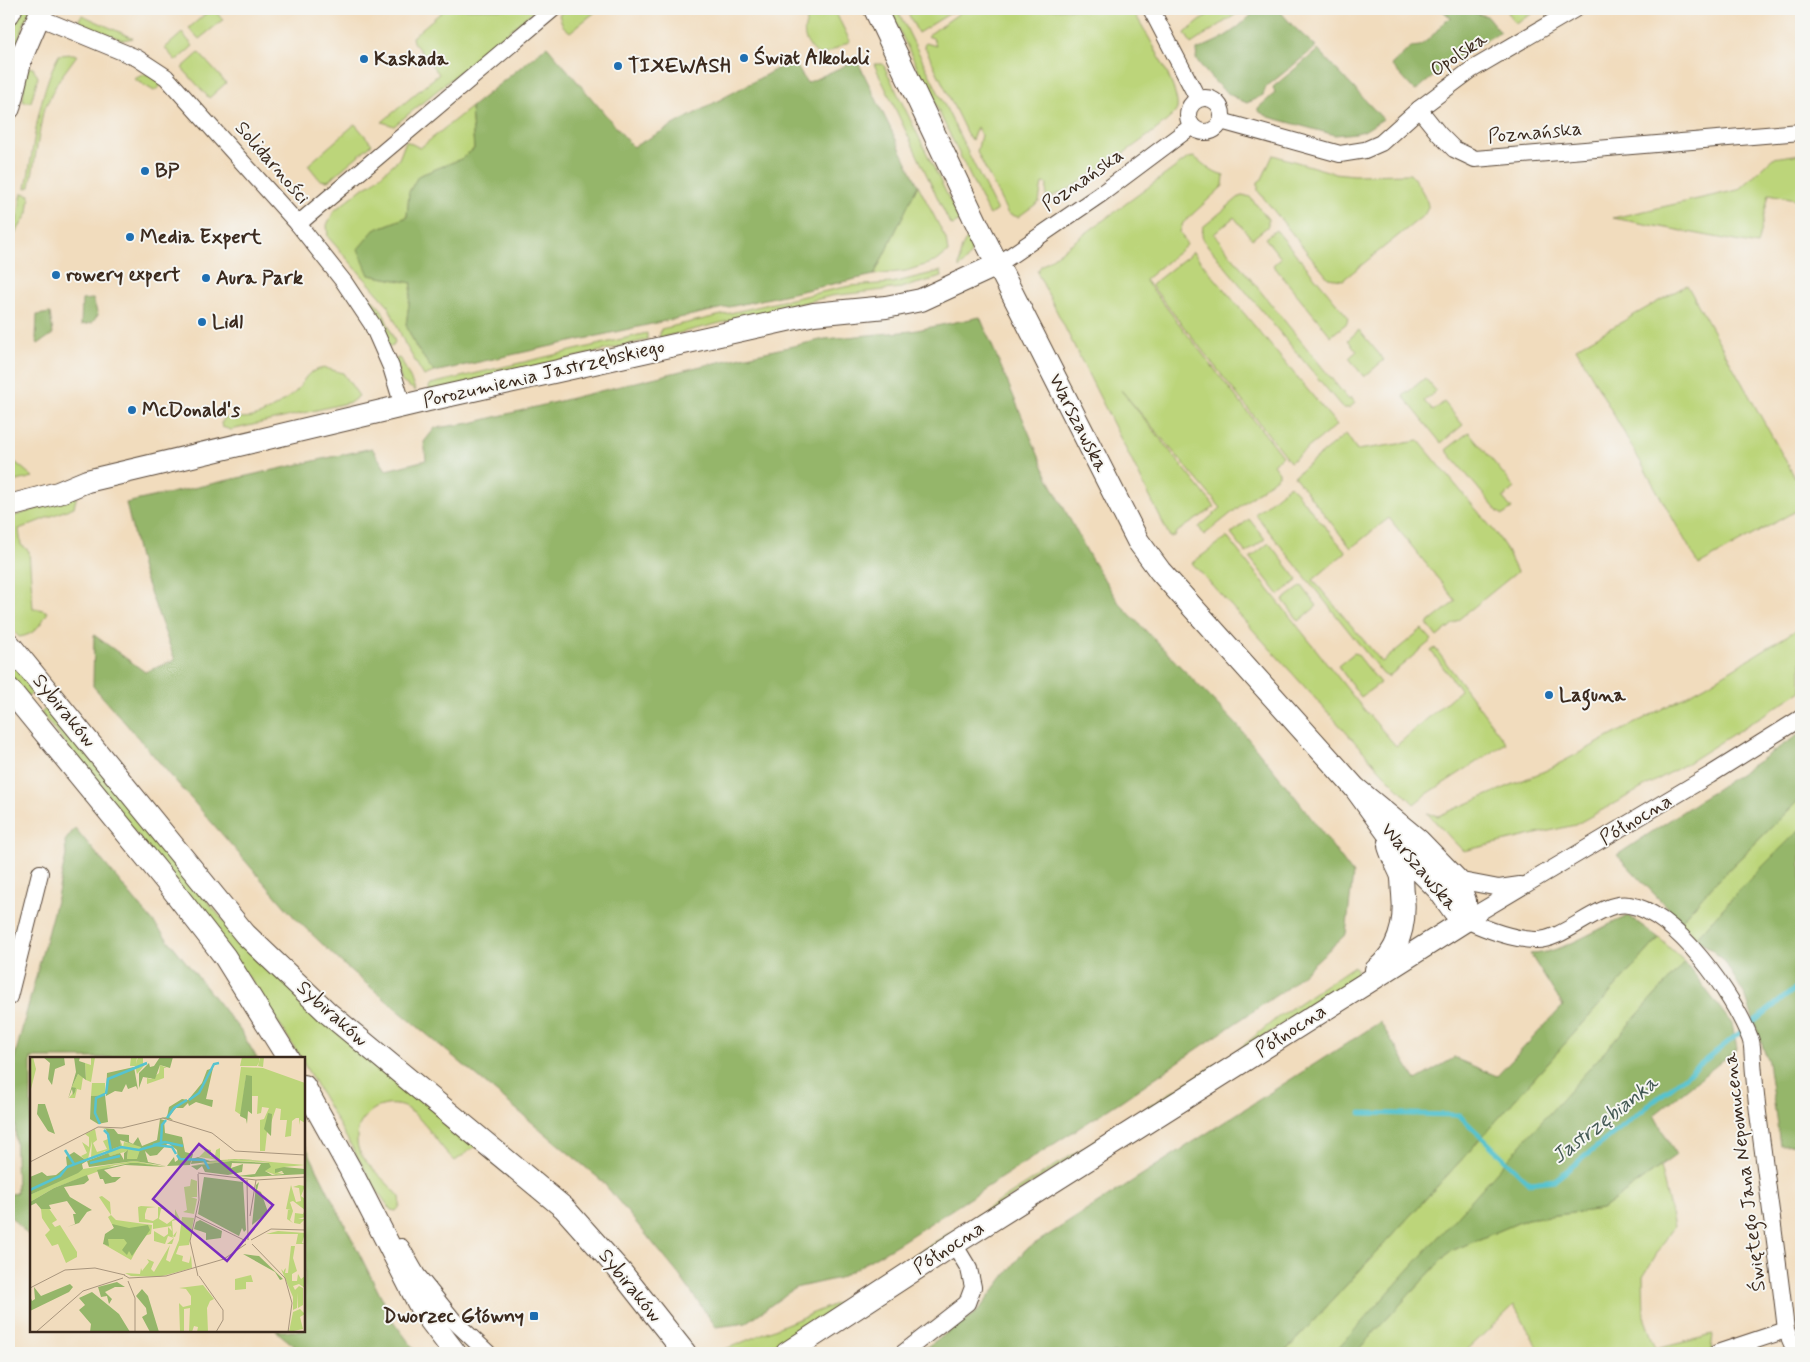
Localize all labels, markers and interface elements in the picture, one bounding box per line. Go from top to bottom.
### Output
street label: Opolska [1425,25,1494,84]
place label: Świat Alkoholi [754,45,870,72]
place label: Kaskada [374,46,449,73]
marker: Świat Alkoholi [738,52,750,64]
marker: Kaskada [358,53,370,65]
place label: TIXEWASH [628,53,731,80]
marker: TIXEWASH [612,60,624,72]
street label: Solidarności [228,115,316,211]
street label: Poznańska [1487,115,1583,151]
street label: Poznańska [1037,142,1129,218]
place label: BP [155,158,180,185]
marker: BP [139,165,151,177]
place label: Media Expert [140,224,263,251]
marker: Media Expert [124,231,136,243]
place label: rowery expert [66,262,181,289]
place label: Aura Park [216,265,303,292]
marker: rowery expert [50,269,62,281]
marker: Aura Park [200,272,212,284]
place label: Lidl [212,309,243,336]
marker: Lidl [196,316,208,328]
street label: Porozumienia Jastrzębskiego [421,333,667,415]
street label: Warszawska [1042,369,1115,478]
place label: McDonald's [142,397,240,424]
marker: McDonald's [126,404,138,416]
street label: Sybiraków [26,668,102,754]
place label: Laguna [1559,682,1626,711]
marker: Laguna [1543,689,1555,701]
street label: Północna [1595,788,1677,852]
street label: Warszawska [1374,817,1464,918]
street label: Sybiraków [290,975,374,1054]
street label: Północna [1250,998,1332,1064]
street label: Świętego Jana Nepomucena [1717,1050,1775,1293]
inset map [30,1057,305,1332]
water label: Jastrzębianka [1546,1069,1665,1171]
street label: Północna [908,1215,990,1281]
street label: Sybiraków [592,1243,668,1329]
place label: Dworzec Główny [383,1303,524,1330]
marker: Dworzec Główny [528,1310,540,1322]

